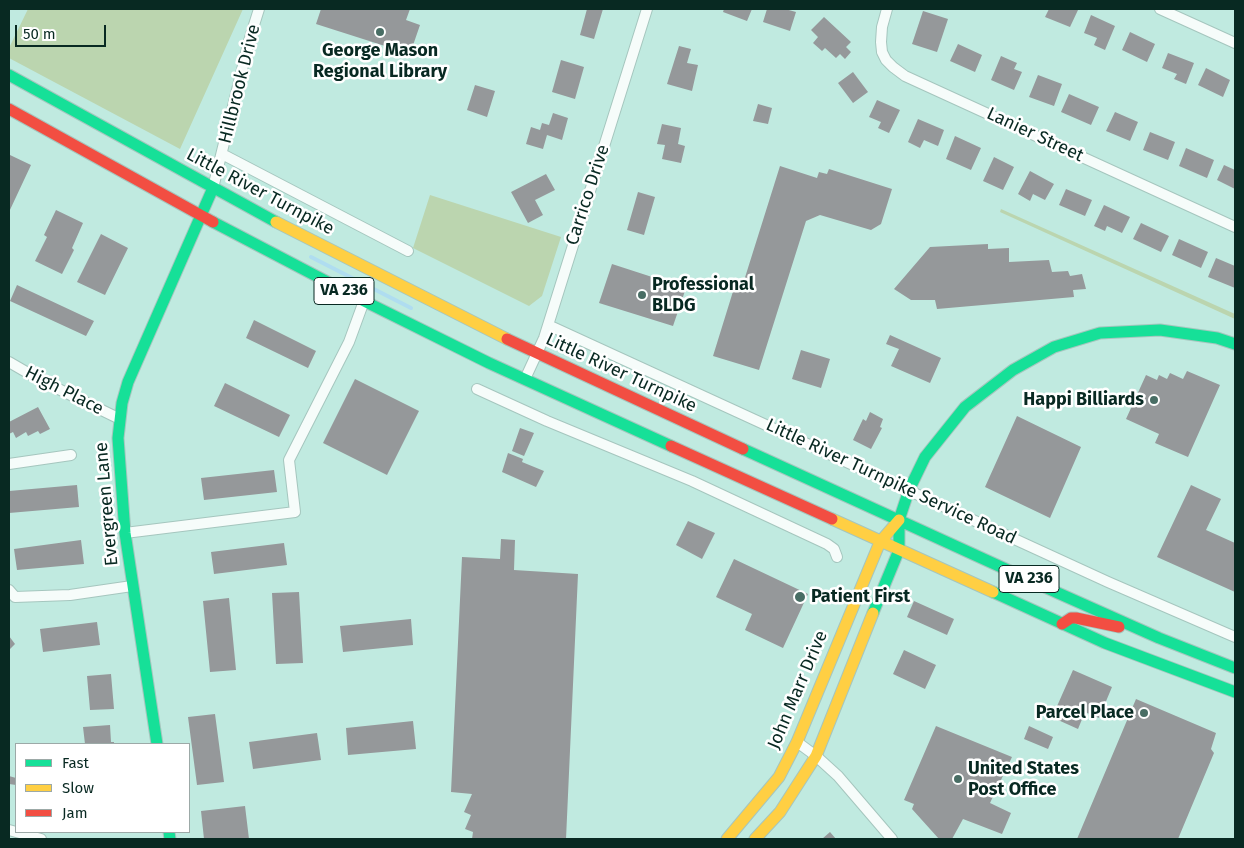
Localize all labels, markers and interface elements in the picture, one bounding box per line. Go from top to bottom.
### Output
scale bar [18,15,109,47]
street label: Hillbrook Drive [215,22,265,146]
text: 50 m [23,25,56,43]
marker: George Mason Regional Library [374,26,386,38]
place label: George Mason Regional Library [313,40,447,82]
street label: Lanier Street [983,103,1087,167]
street label: Carrico Drive [562,142,614,248]
street label: Little River Turnpike [182,144,338,240]
place label: Professional BLDG [652,274,754,316]
road number: VA 236 [314,278,374,304]
marker: Professional BLDG [636,289,648,301]
street label: Little River Turnpike [542,329,700,417]
street label: High Place [21,362,107,420]
place label: Happi Billiards [1023,389,1144,411]
marker: Happi Billiards [1148,394,1160,406]
street label: Little River Turnpike Service Road [762,414,1020,550]
street label: Evergreen Lane [91,441,123,567]
road number: VA 236 [999,566,1059,592]
place label: Patient First [811,586,910,608]
marker: Patient First [793,590,807,604]
street label: John Marr Drive [763,628,833,752]
place label: Parcel Place [1036,702,1134,724]
marker: Parcel Place [1138,707,1150,719]
legend [15,743,190,833]
text: Fast [62,754,89,772]
place label: United States Post Office [968,758,1079,801]
marker: United States Post Office [952,773,964,785]
text: Slow [62,779,94,797]
text: Jam [62,804,88,822]

